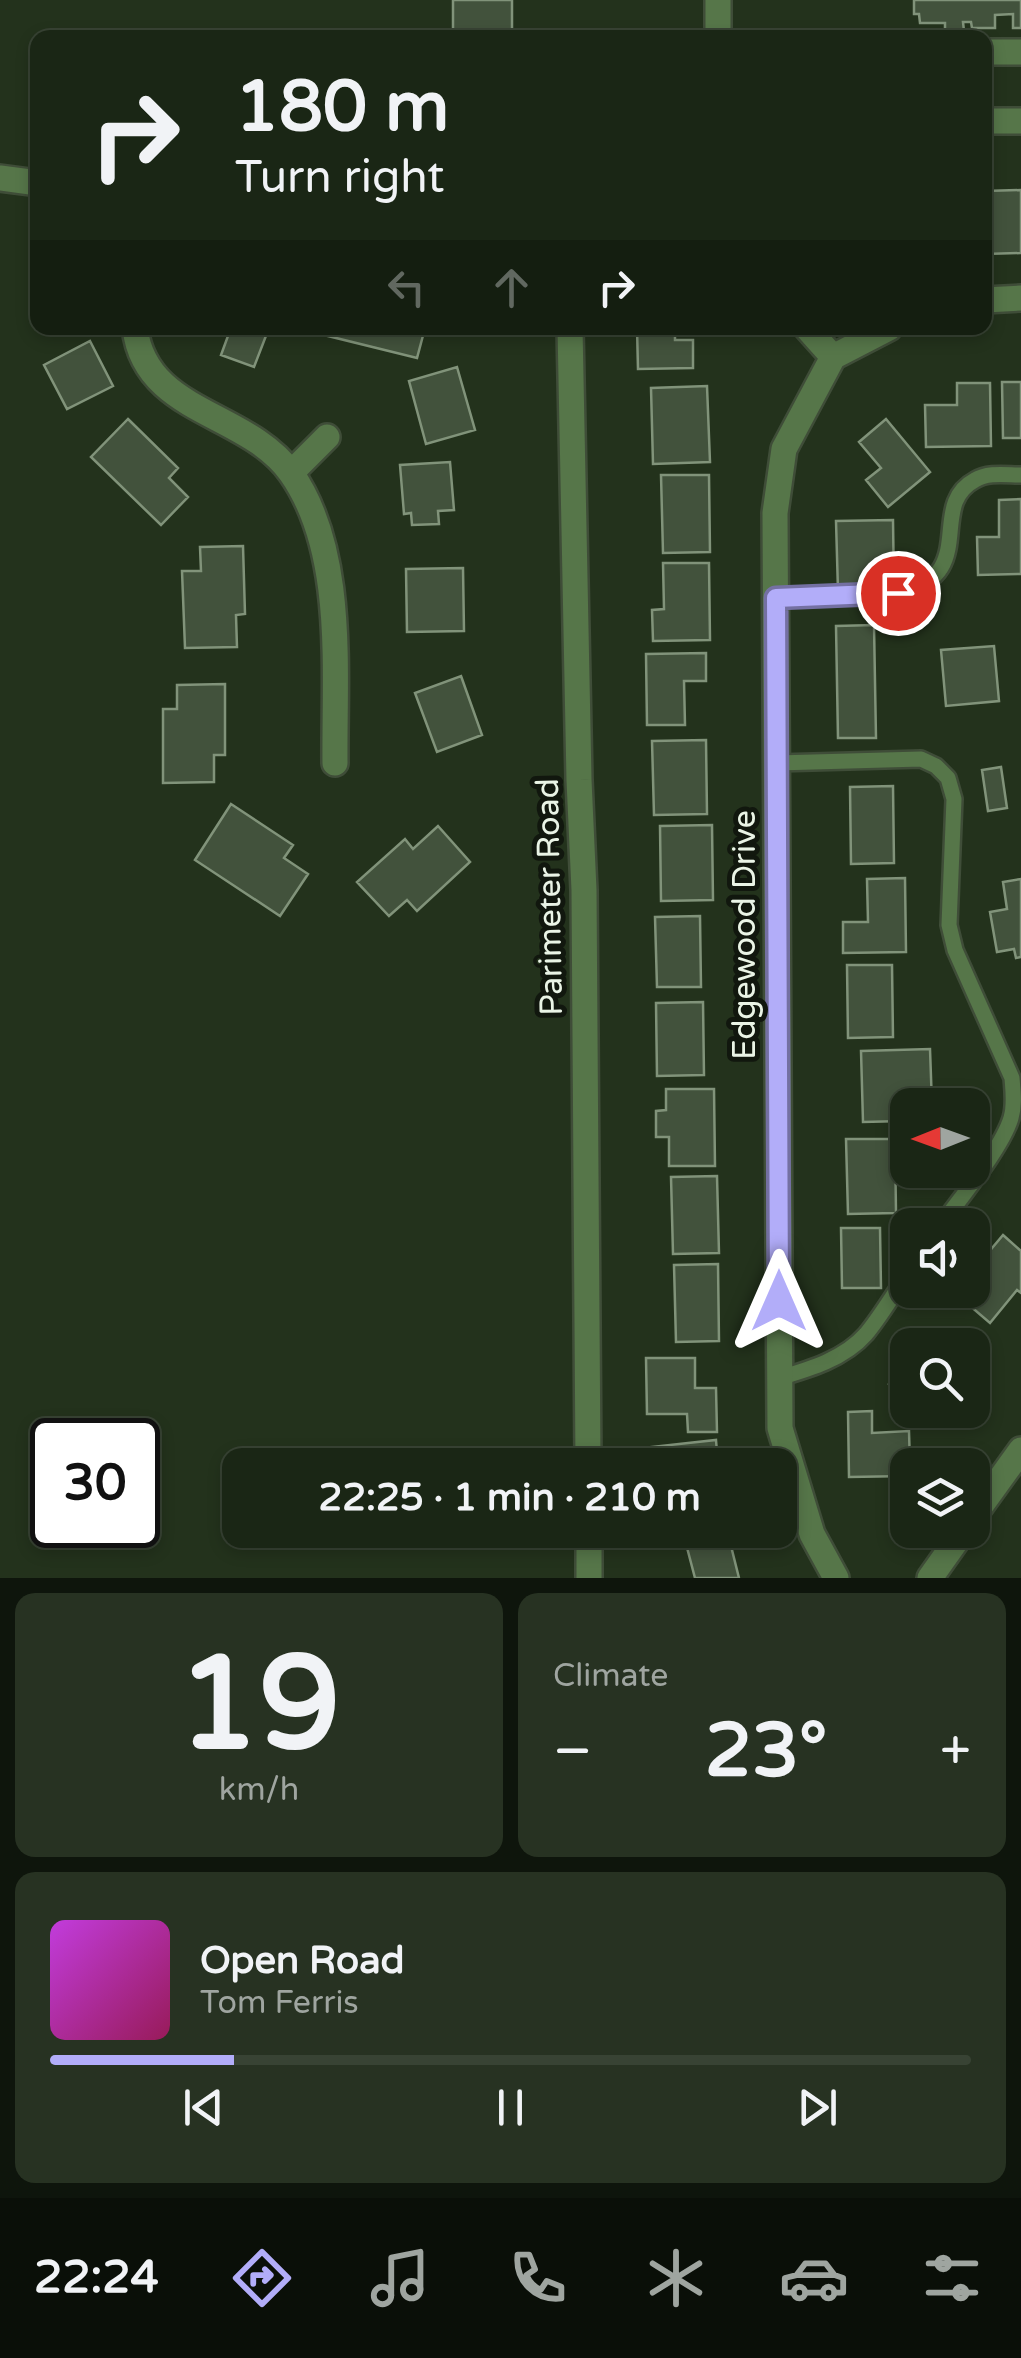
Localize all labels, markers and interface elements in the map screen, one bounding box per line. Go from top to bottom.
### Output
text: 180 m [235,66,449,150]
icon: right [70,70,200,200]
text: Turn right [235,151,444,205]
icon: left [379,260,434,315]
icon: ahead [484,260,539,315]
icon: right [589,260,644,315]
pin [856,551,941,636]
icon: arrive [871,566,926,621]
street label: Parimeter Road [529,778,571,1016]
street label: Edgewood Drive [726,810,764,1060]
north arrow [890,1088,990,1188]
map controls [890,1088,990,1548]
button: sound [890,1208,990,1308]
position arrow [727,1249,831,1353]
button: search [890,1328,990,1428]
speed limit sign: 30 [30,1418,160,1548]
button: layers [890,1448,990,1548]
text: 22:25 · 1 min · 210 m [318,1475,701,1521]
text: 19 [177,1628,341,1784]
text: Climate [553,1657,668,1695]
text: 23° [705,1706,827,1796]
text: − [553,1719,592,1785]
text: + [940,1719,971,1785]
text: km/h [219,1771,299,1809]
text: Open Road [200,1938,405,1984]
text: Tom Ferris [200,1984,359,2022]
icon: previous [176,2080,231,2135]
icon: pause [483,2080,538,2135]
icon: next [790,2080,845,2135]
icon: directions [227,2243,297,2313]
icon: music [365,2243,435,2313]
icon: phone [503,2243,573,2313]
icon: climate [641,2243,711,2313]
icon: car [779,2243,849,2313]
icon: filters [917,2243,987,2313]
text: 22:24 [34,2251,159,2305]

